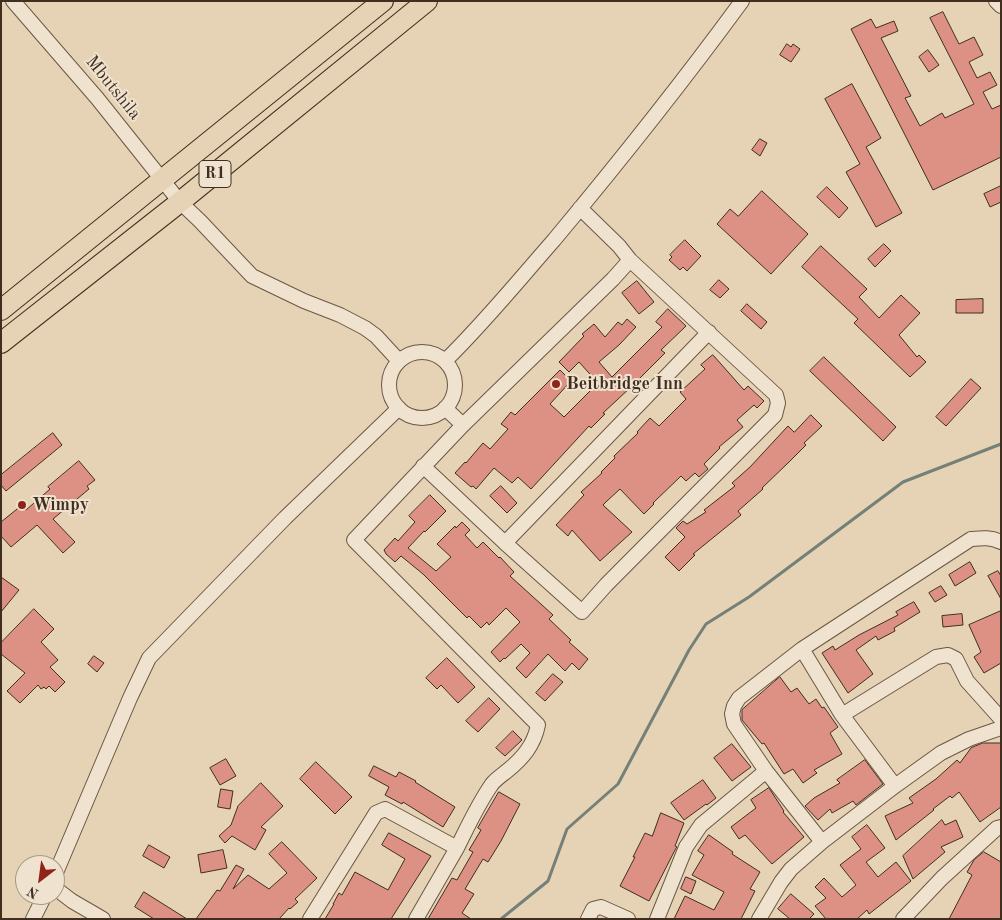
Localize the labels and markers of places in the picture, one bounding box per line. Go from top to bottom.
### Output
place label: Beitbridge Inn [566,373,683,395]
marker: Beitbridge Inn [550,378,562,390]
place label: Wimpy [32,494,89,516]
marker: Wimpy [16,499,28,511]

